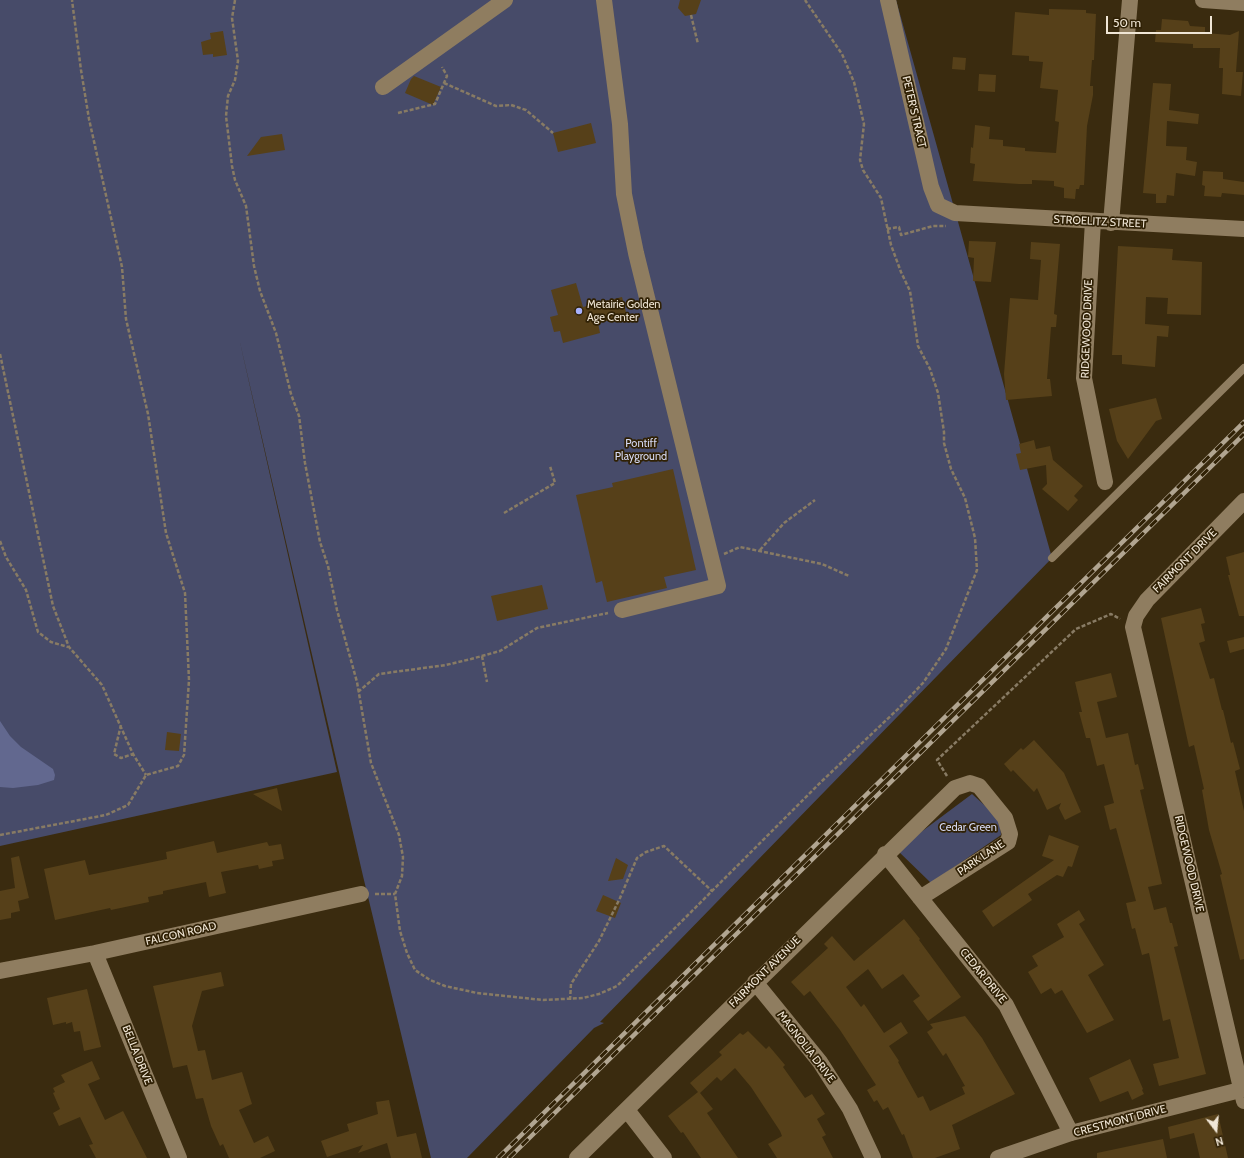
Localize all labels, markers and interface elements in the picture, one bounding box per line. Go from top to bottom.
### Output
scale bar [1108,8,1214,34]
text: 50 m [1113,15,1141,30]
street label: PETER'S TRACT [899,75,929,149]
street label: STROELITZ STREET [1053,213,1147,231]
street label: RIDGEWOOD DRIVE [1079,279,1095,379]
place label: Metairie Golden Age Center [587,298,660,324]
marker: Metairie Golden Age Center [574,306,584,316]
park label: Pontiff Playground [615,437,667,463]
street label: FAIRMONT DRIVE [1150,526,1220,596]
street label: RIDGEWOOD DRIVE [1171,814,1207,914]
park label: Cedar Green [939,821,997,835]
street label: PARK LANE [955,837,1007,879]
street label: FALCON ROAD [144,919,218,949]
street label: FAIRMONT AVENUE [727,934,803,1010]
street label: CEDAR DRIVE [957,946,1009,1006]
street label: MAGNOLIA DRIVE [774,1009,838,1085]
street label: BELLA DRIVE [119,1023,155,1087]
street label: CRESTMONT DRIVE [1072,1102,1168,1140]
north arrow [1196,1110,1236,1150]
text: N [1214,1134,1225,1149]

